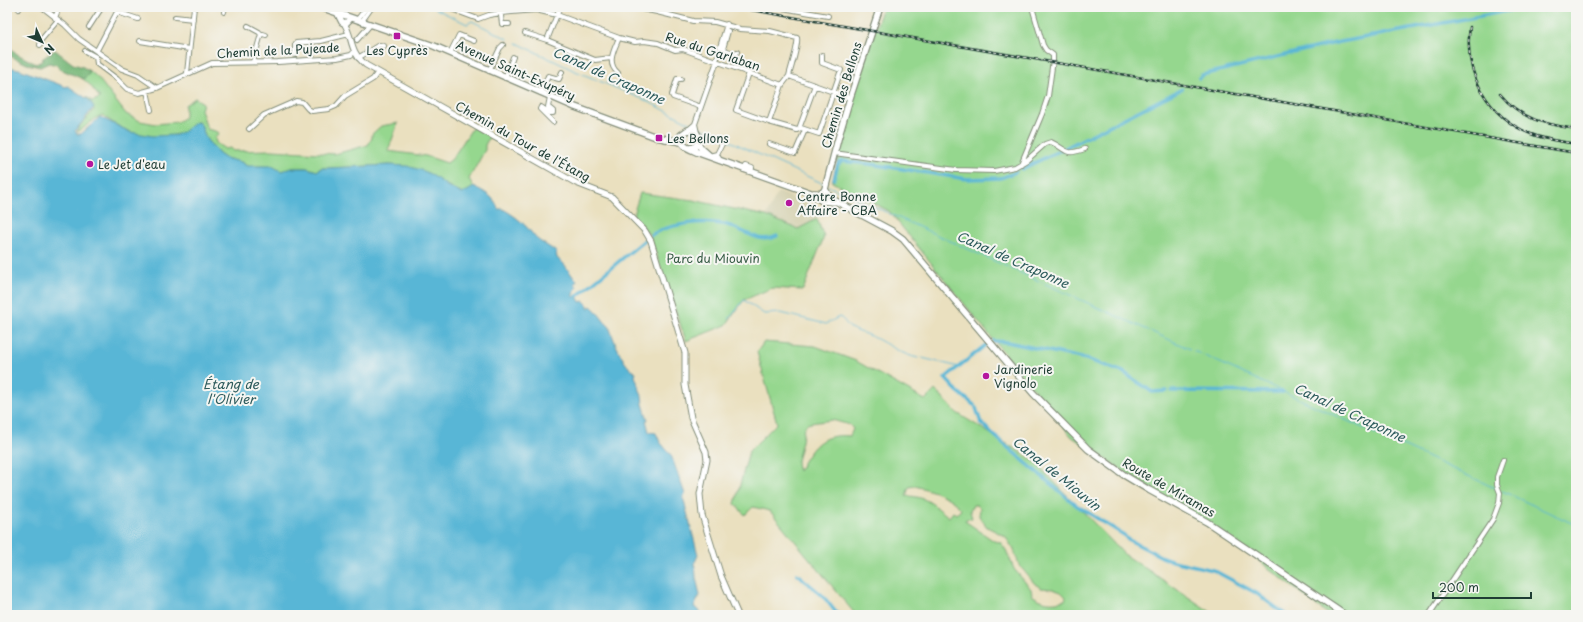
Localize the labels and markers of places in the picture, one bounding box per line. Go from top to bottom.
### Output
marker: Les Cyprès [392,31,402,41]
place label: Les Cyprès [366,41,428,59]
place label: Les Bellons [667,129,729,147]
marker: Les Bellons [654,133,664,143]
place label: Le Jet d'eau [98,155,165,173]
marker: Le Jet d'eau [85,159,95,169]
place label: Centre Bonne Affaire - CBA [797,187,877,219]
marker: Centre Bonne Affaire - CBA [784,198,794,208]
place label: Jardinerie Vignolo [994,360,1053,392]
marker: Jardinerie Vignolo [981,371,991,381]

